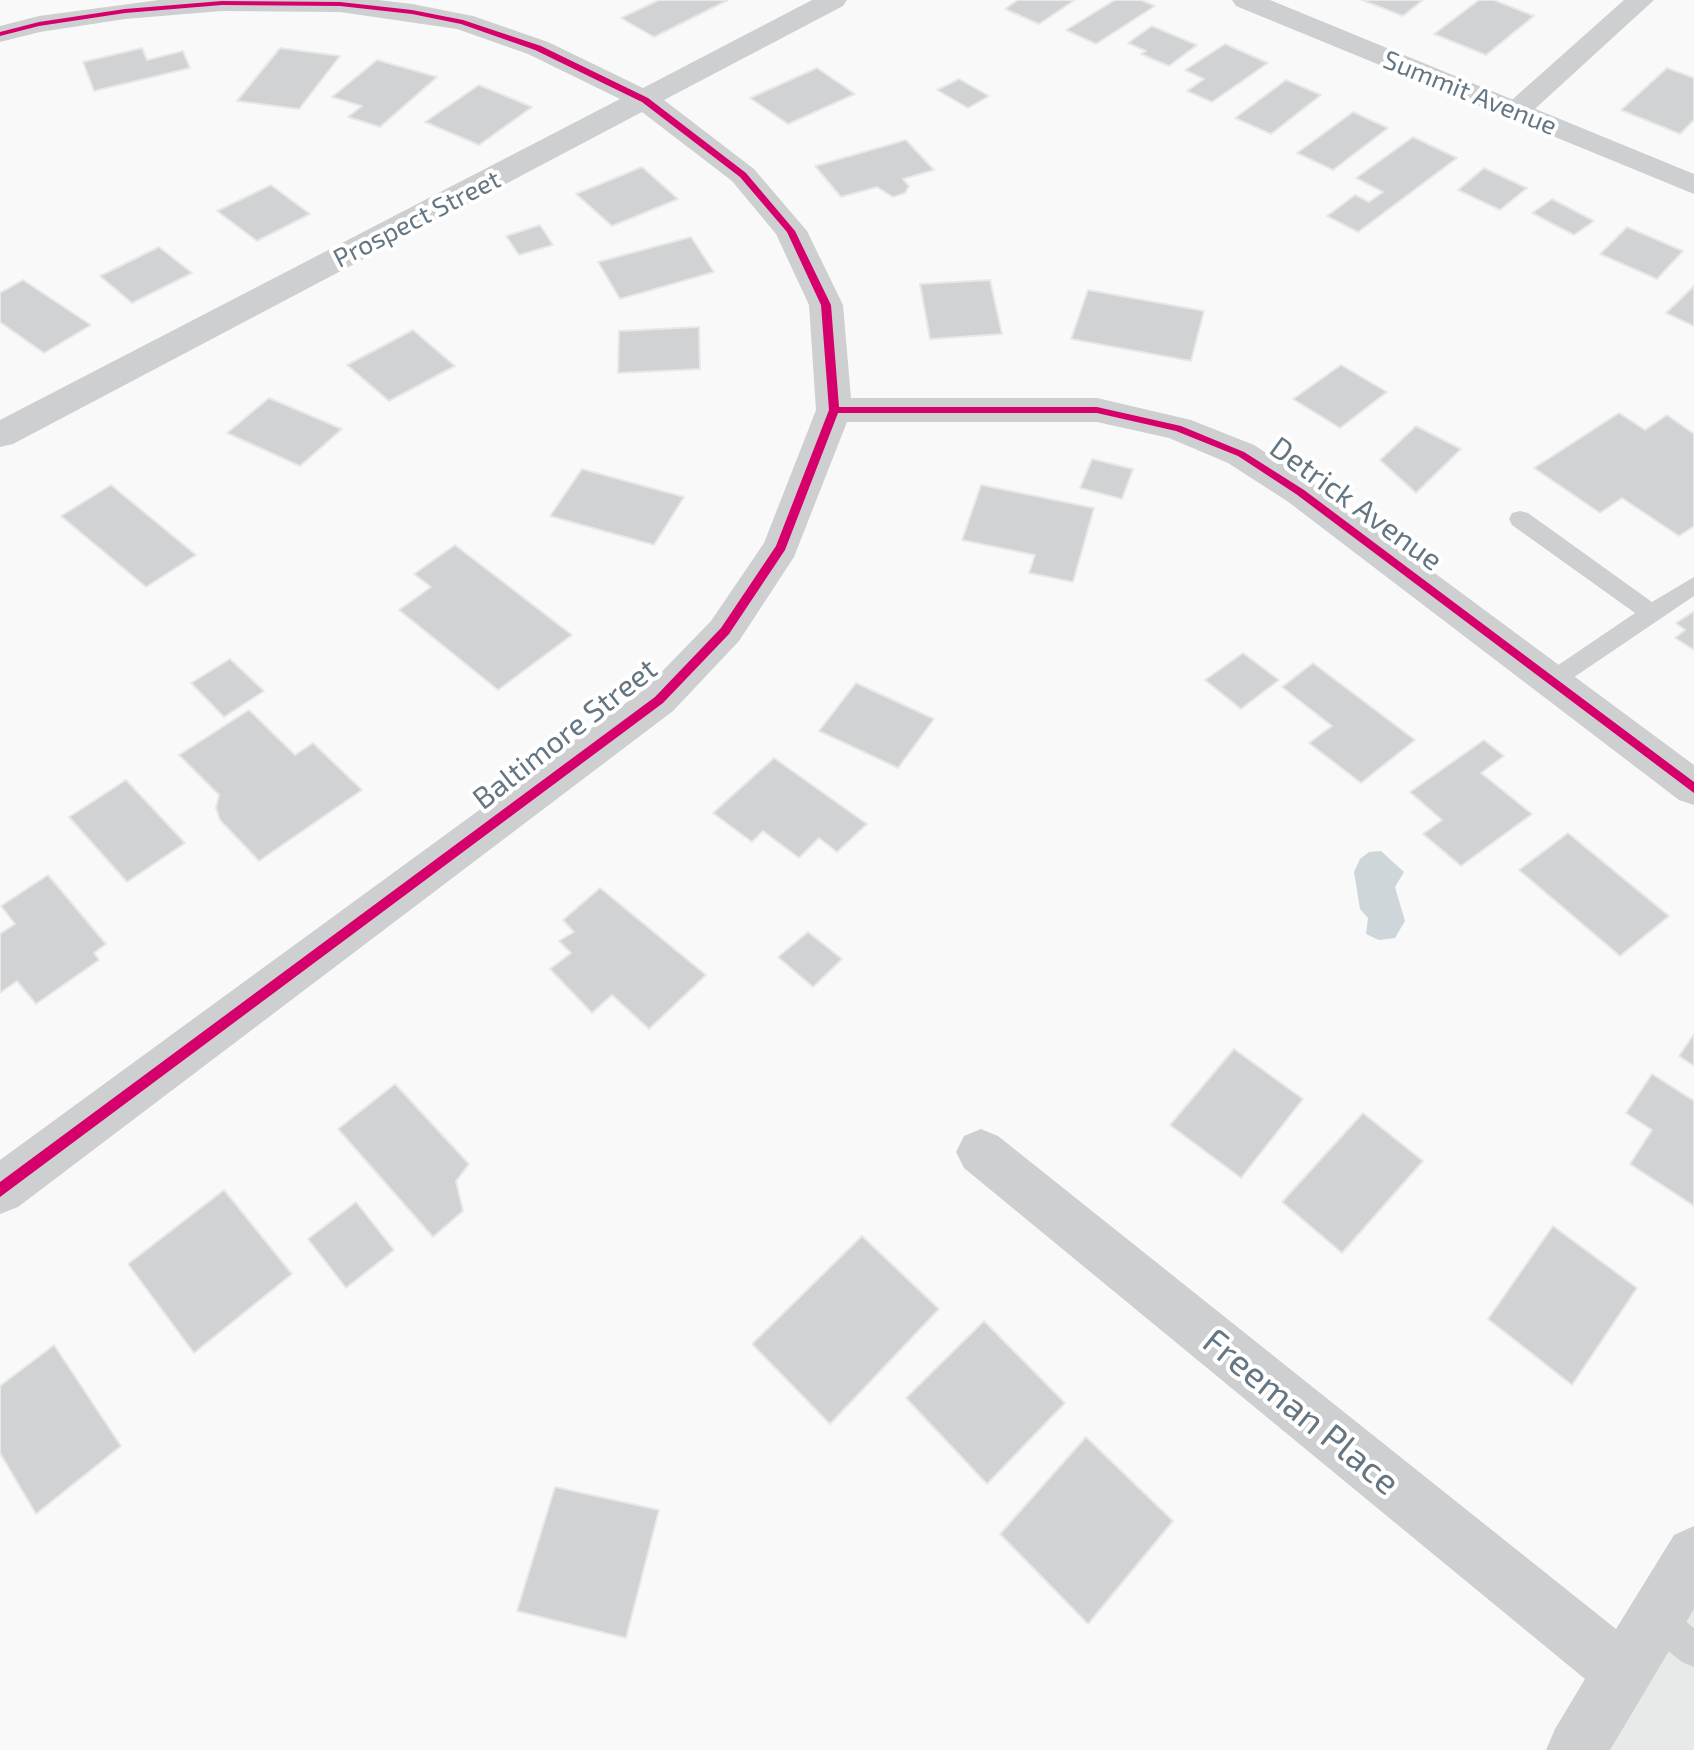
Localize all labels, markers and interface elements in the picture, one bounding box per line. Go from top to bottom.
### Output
street label: Summit Avenue [1379,44,1561,142]
street label: Prospect Street [328,164,506,274]
street label: Detrick Avenue [1263,429,1449,579]
street label: Baltimore Street [466,651,664,817]
street label: Freeman Place [1194,1320,1408,1504]

